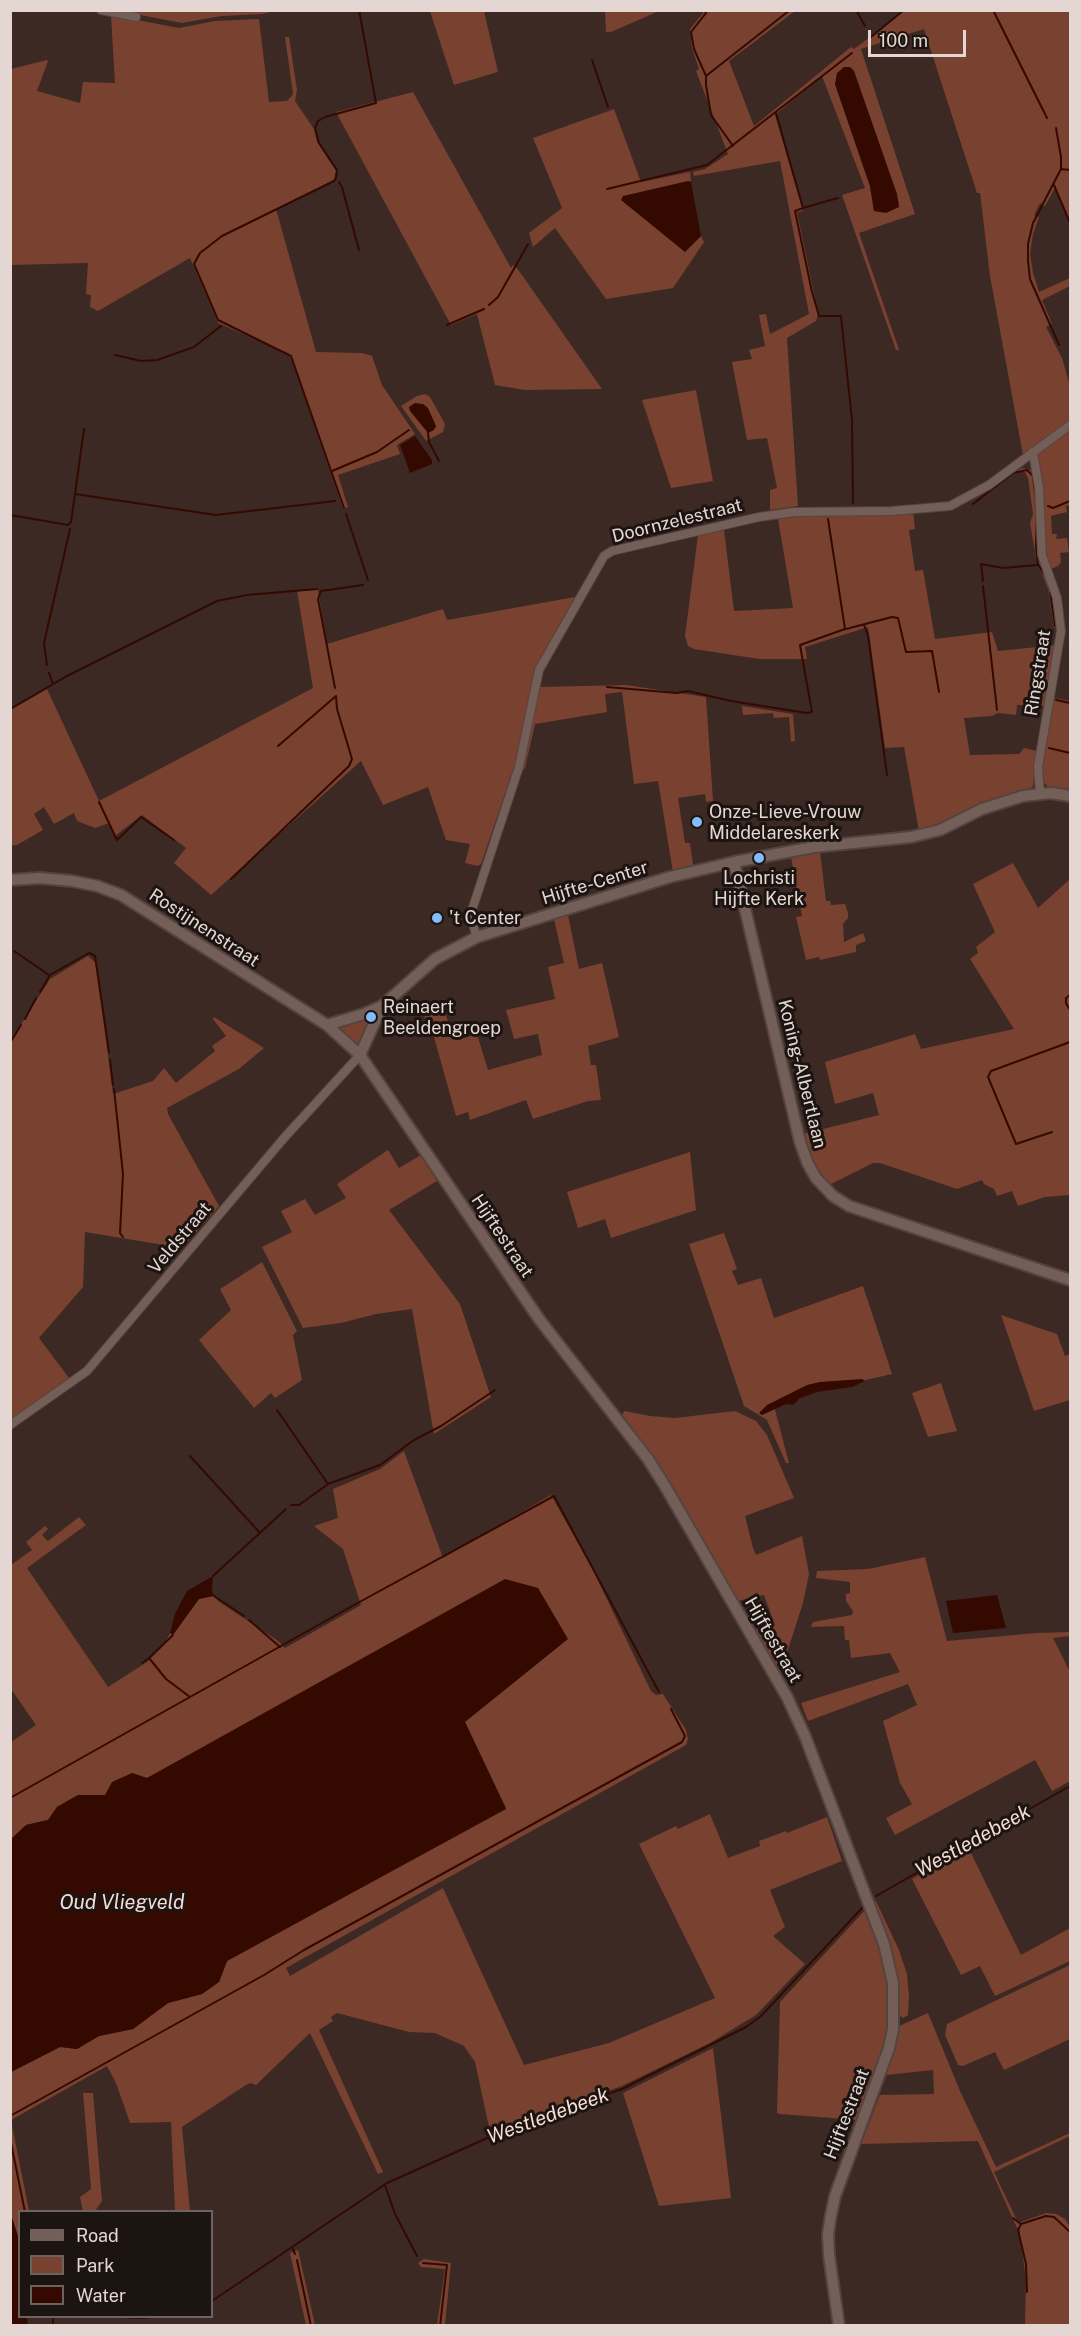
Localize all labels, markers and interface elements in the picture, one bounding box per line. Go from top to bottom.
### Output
scale bar [871,18,968,56]
text: 100 m [879,30,928,51]
street label: Doornzelestraat [610,494,744,548]
street label: Ringstraat [1021,628,1055,718]
place label: Onze-Lieve-Vrouw Middelareskerk [709,801,861,844]
marker: Onze-Lieve-Vrouw Middelareskerk [690,815,704,829]
marker: Lochristi Hijfte Kerk [752,851,766,865]
street label: Hijfte-Center [539,857,651,909]
place label: Lochristi Hijfte Kerk [714,867,804,910]
street label: Rostijnenstraat [145,884,263,972]
place label: 't Center [449,907,521,929]
marker: 't Center [430,911,444,925]
place label: Reinaert Beeldengroep [383,996,501,1038]
street label: Koning-Albertlaan [773,997,831,1151]
marker: Reinaert Beeldengroep [364,1010,378,1024]
street label: Hijftestraat [466,1190,538,1282]
street label: Veldstraat [144,1198,216,1278]
street label: Hijftestraat [740,1593,806,1687]
water label: Westledebeek [911,1799,1035,1883]
water label: Oud Vliegveld [59,1891,185,1915]
street label: Hijftestraat [820,2066,874,2162]
water label: Westledebeek [484,2083,612,2149]
legend [18,2210,213,2318]
text: Road [76,2225,119,2246]
text: Park [76,2255,114,2276]
text: Water [76,2285,126,2306]

